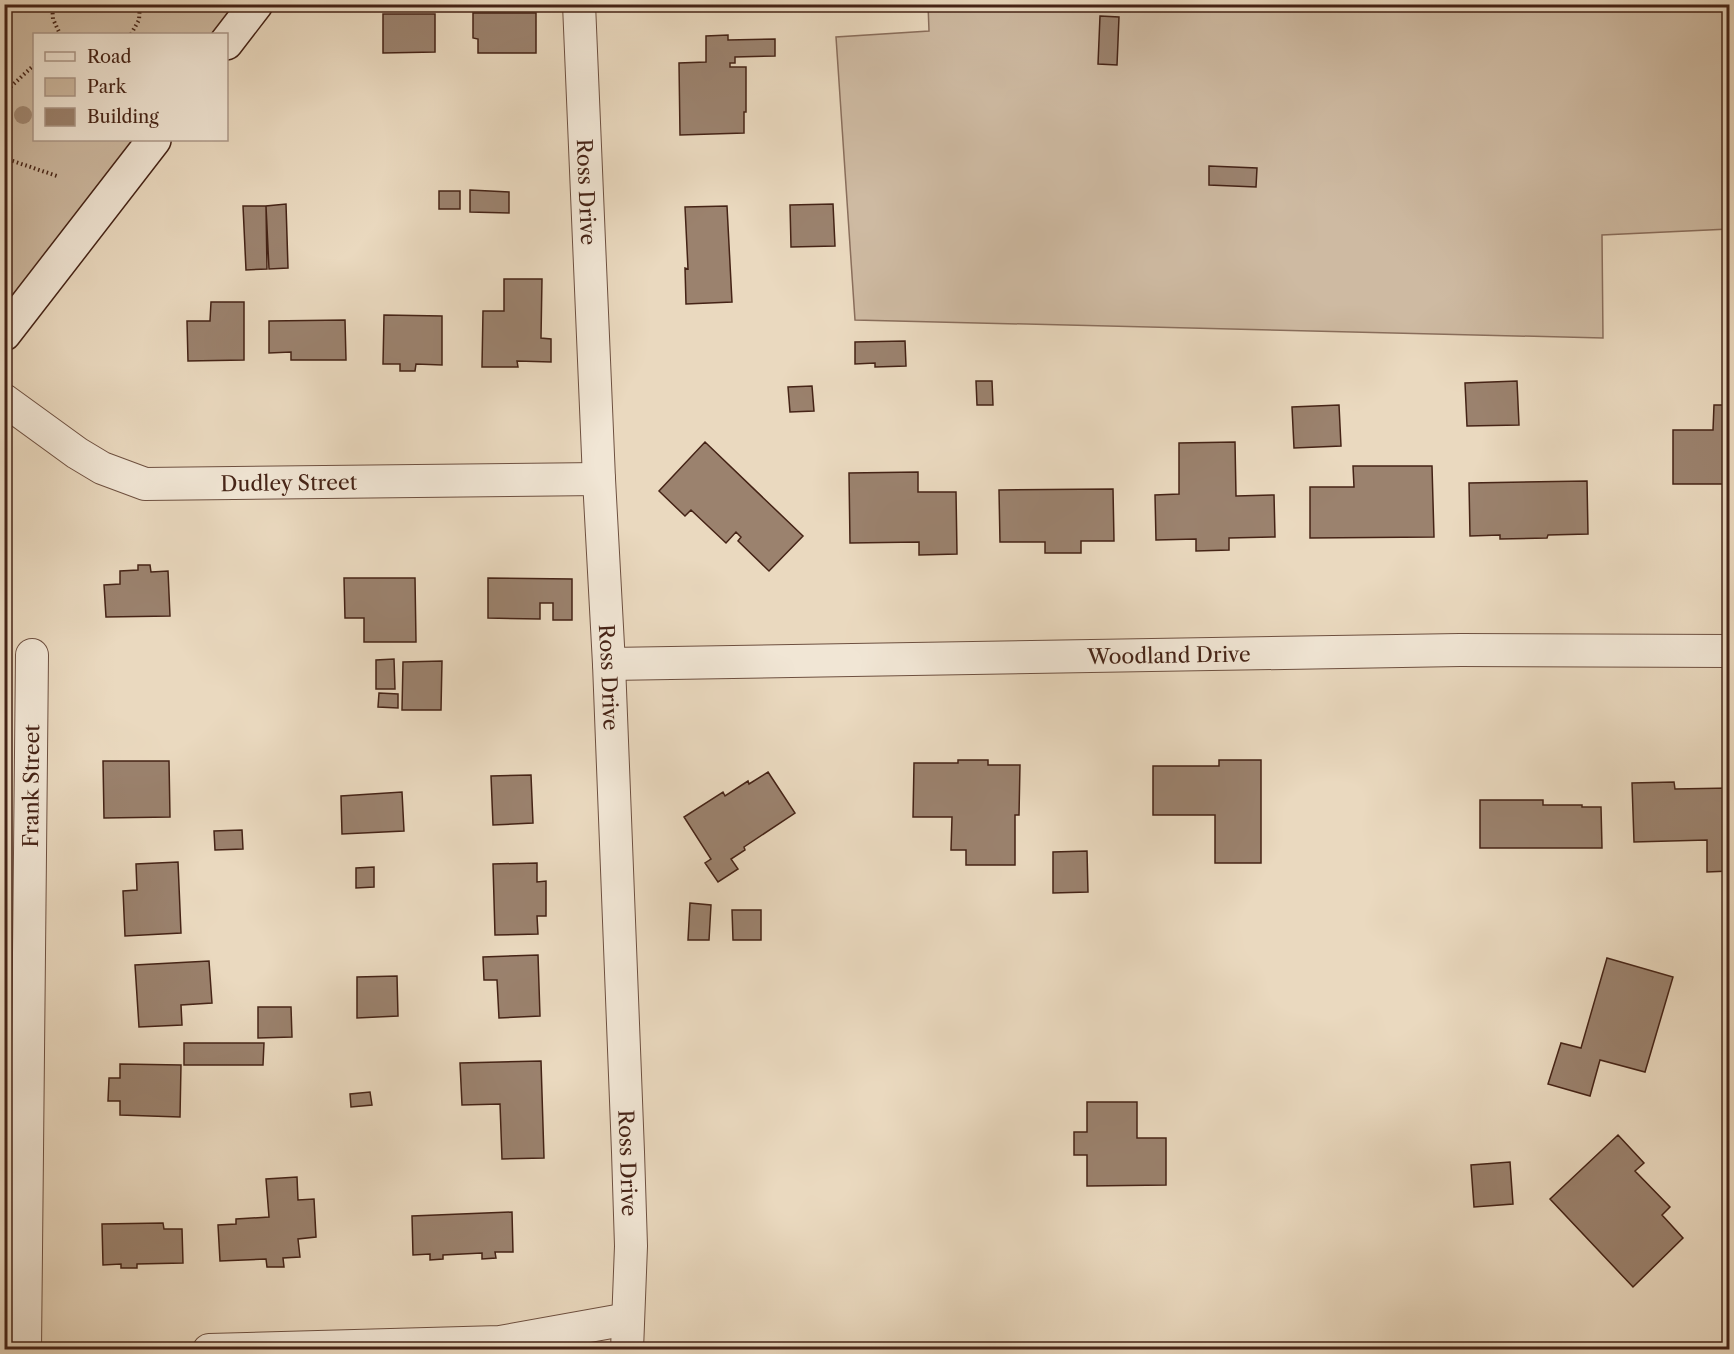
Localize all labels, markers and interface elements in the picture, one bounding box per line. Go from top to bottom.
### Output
legend [33,33,228,141]
text: Road [87,46,132,68]
text: Park [87,76,128,98]
text: Building [87,106,159,128]
street label: Ross Drive [572,138,602,246]
street label: Dudley Street [220,469,358,496]
street label: Ross Drive [594,623,624,731]
street label: Woodland Drive [1086,641,1251,669]
street label: Frank Street [18,724,44,848]
street label: Ross Drive [614,1109,643,1217]

